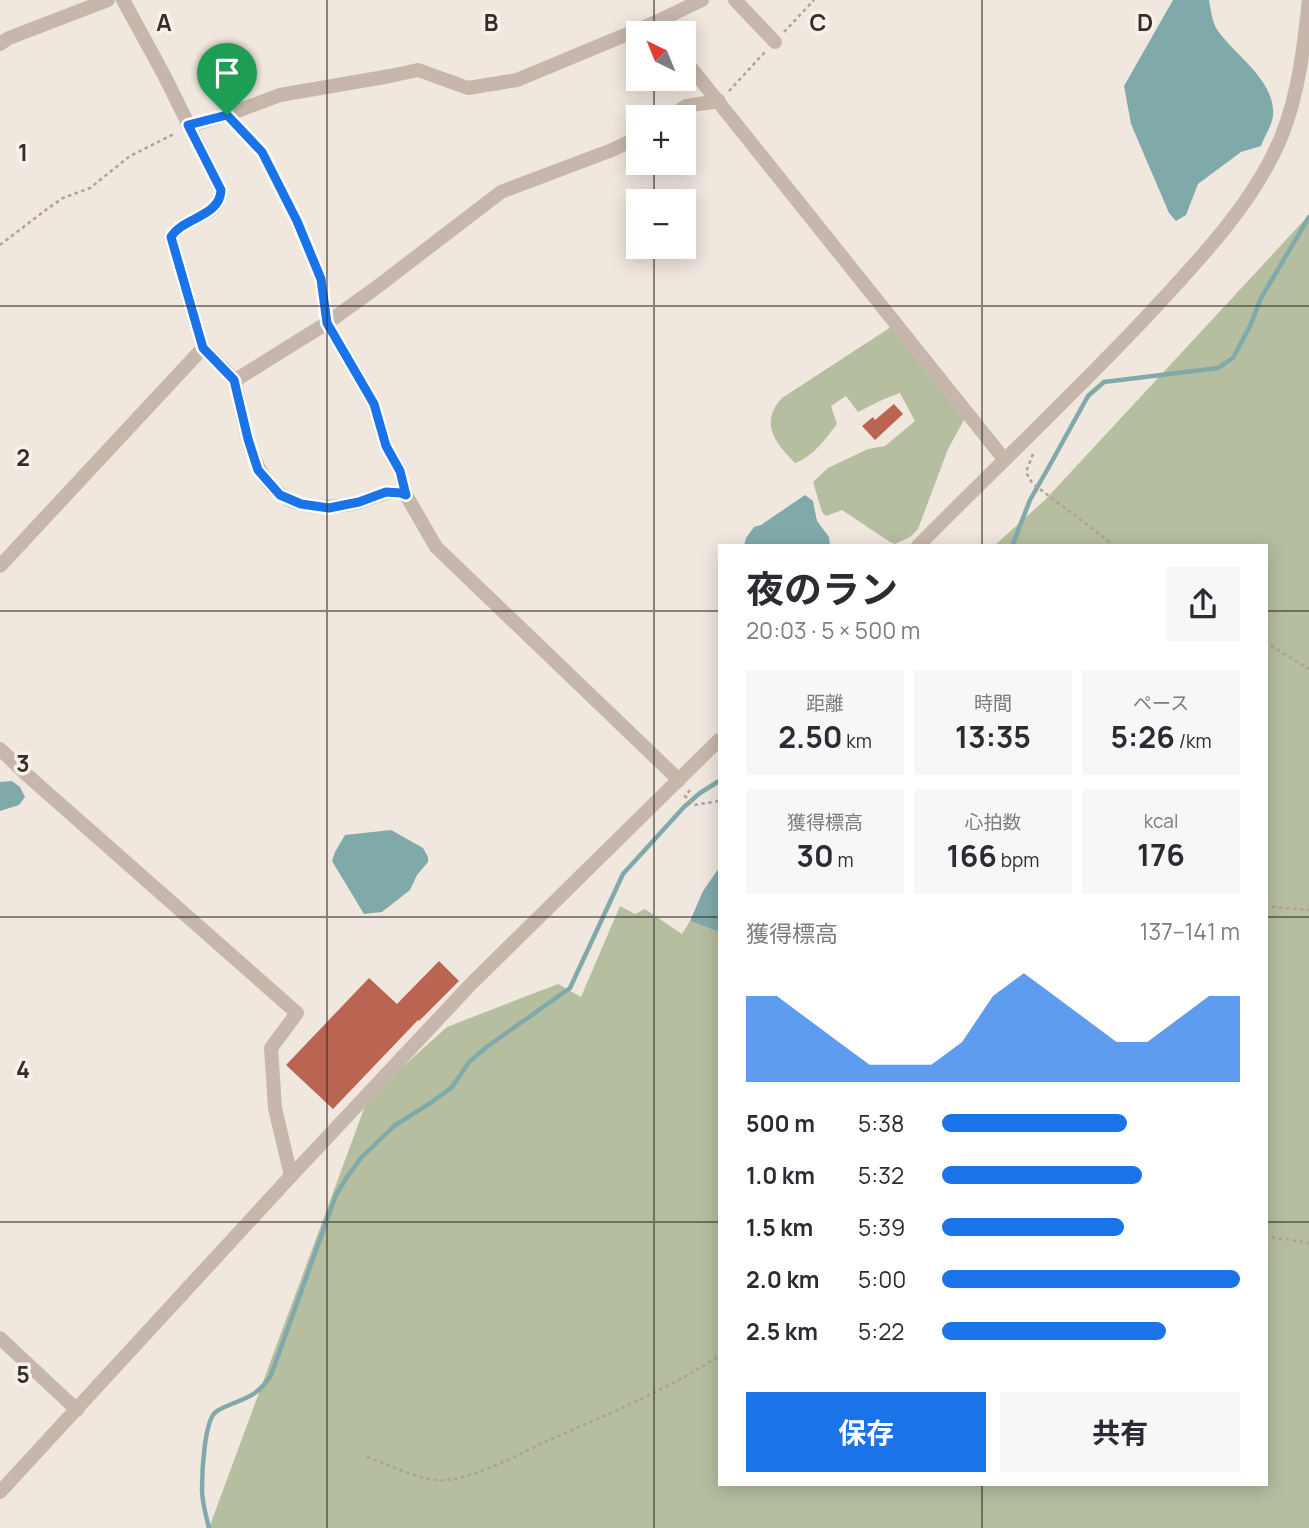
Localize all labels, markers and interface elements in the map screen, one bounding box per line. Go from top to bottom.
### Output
text: A [156,6,172,38]
text: B [484,6,498,38]
text: C [810,6,827,38]
text: D [1137,6,1153,38]
north arrow [626,21,696,91]
map controls [626,21,696,259]
pin [197,43,257,115]
icon: arrive [208,54,246,92]
button: + [626,105,696,175]
text: 1 [18,136,28,168]
button: − [626,189,696,259]
text: 2 [16,441,30,473]
text: 夜のラン [746,562,898,614]
button: share [1166,567,1240,641]
text: 20:03 · 5 × 500 m [746,614,920,646]
text: 距離 [806,690,844,716]
text: 時間 [974,690,1012,716]
text: ペース [1133,690,1189,716]
text: 2.50 [778,716,842,757]
text: 13:35 [955,716,1031,757]
text: 5:26 [1110,716,1175,757]
text: km [842,728,872,754]
text: /km [1175,728,1212,754]
text: 3 [16,747,30,779]
text: kcal [1144,808,1178,834]
text: 獲得標高 [787,809,863,835]
text: 心拍数 [964,809,1022,835]
text: 176 [1137,834,1185,875]
text: 30 [796,835,834,876]
text: 166 [947,835,997,876]
text: m [834,847,854,873]
text: bpm [997,847,1039,873]
text: 137–141 m [1140,915,1240,947]
text: 獲得標高 [746,917,838,949]
text: 4 [16,1053,30,1085]
text: 500 m [746,1107,815,1139]
text: 5:38 [858,1107,904,1139]
text: 1.0 km [746,1159,815,1191]
text: 5:32 [858,1159,904,1191]
text: 1.5 km [746,1211,813,1243]
text: 5:39 [858,1211,905,1243]
text: 2.0 km [746,1263,819,1295]
text: 5:00 [858,1263,906,1295]
text: 2.5 km [746,1315,818,1347]
text: 5:22 [858,1315,904,1347]
text: 5 [16,1358,30,1390]
button: 保存 [746,1392,986,1472]
button: 共有 [1000,1392,1240,1472]

